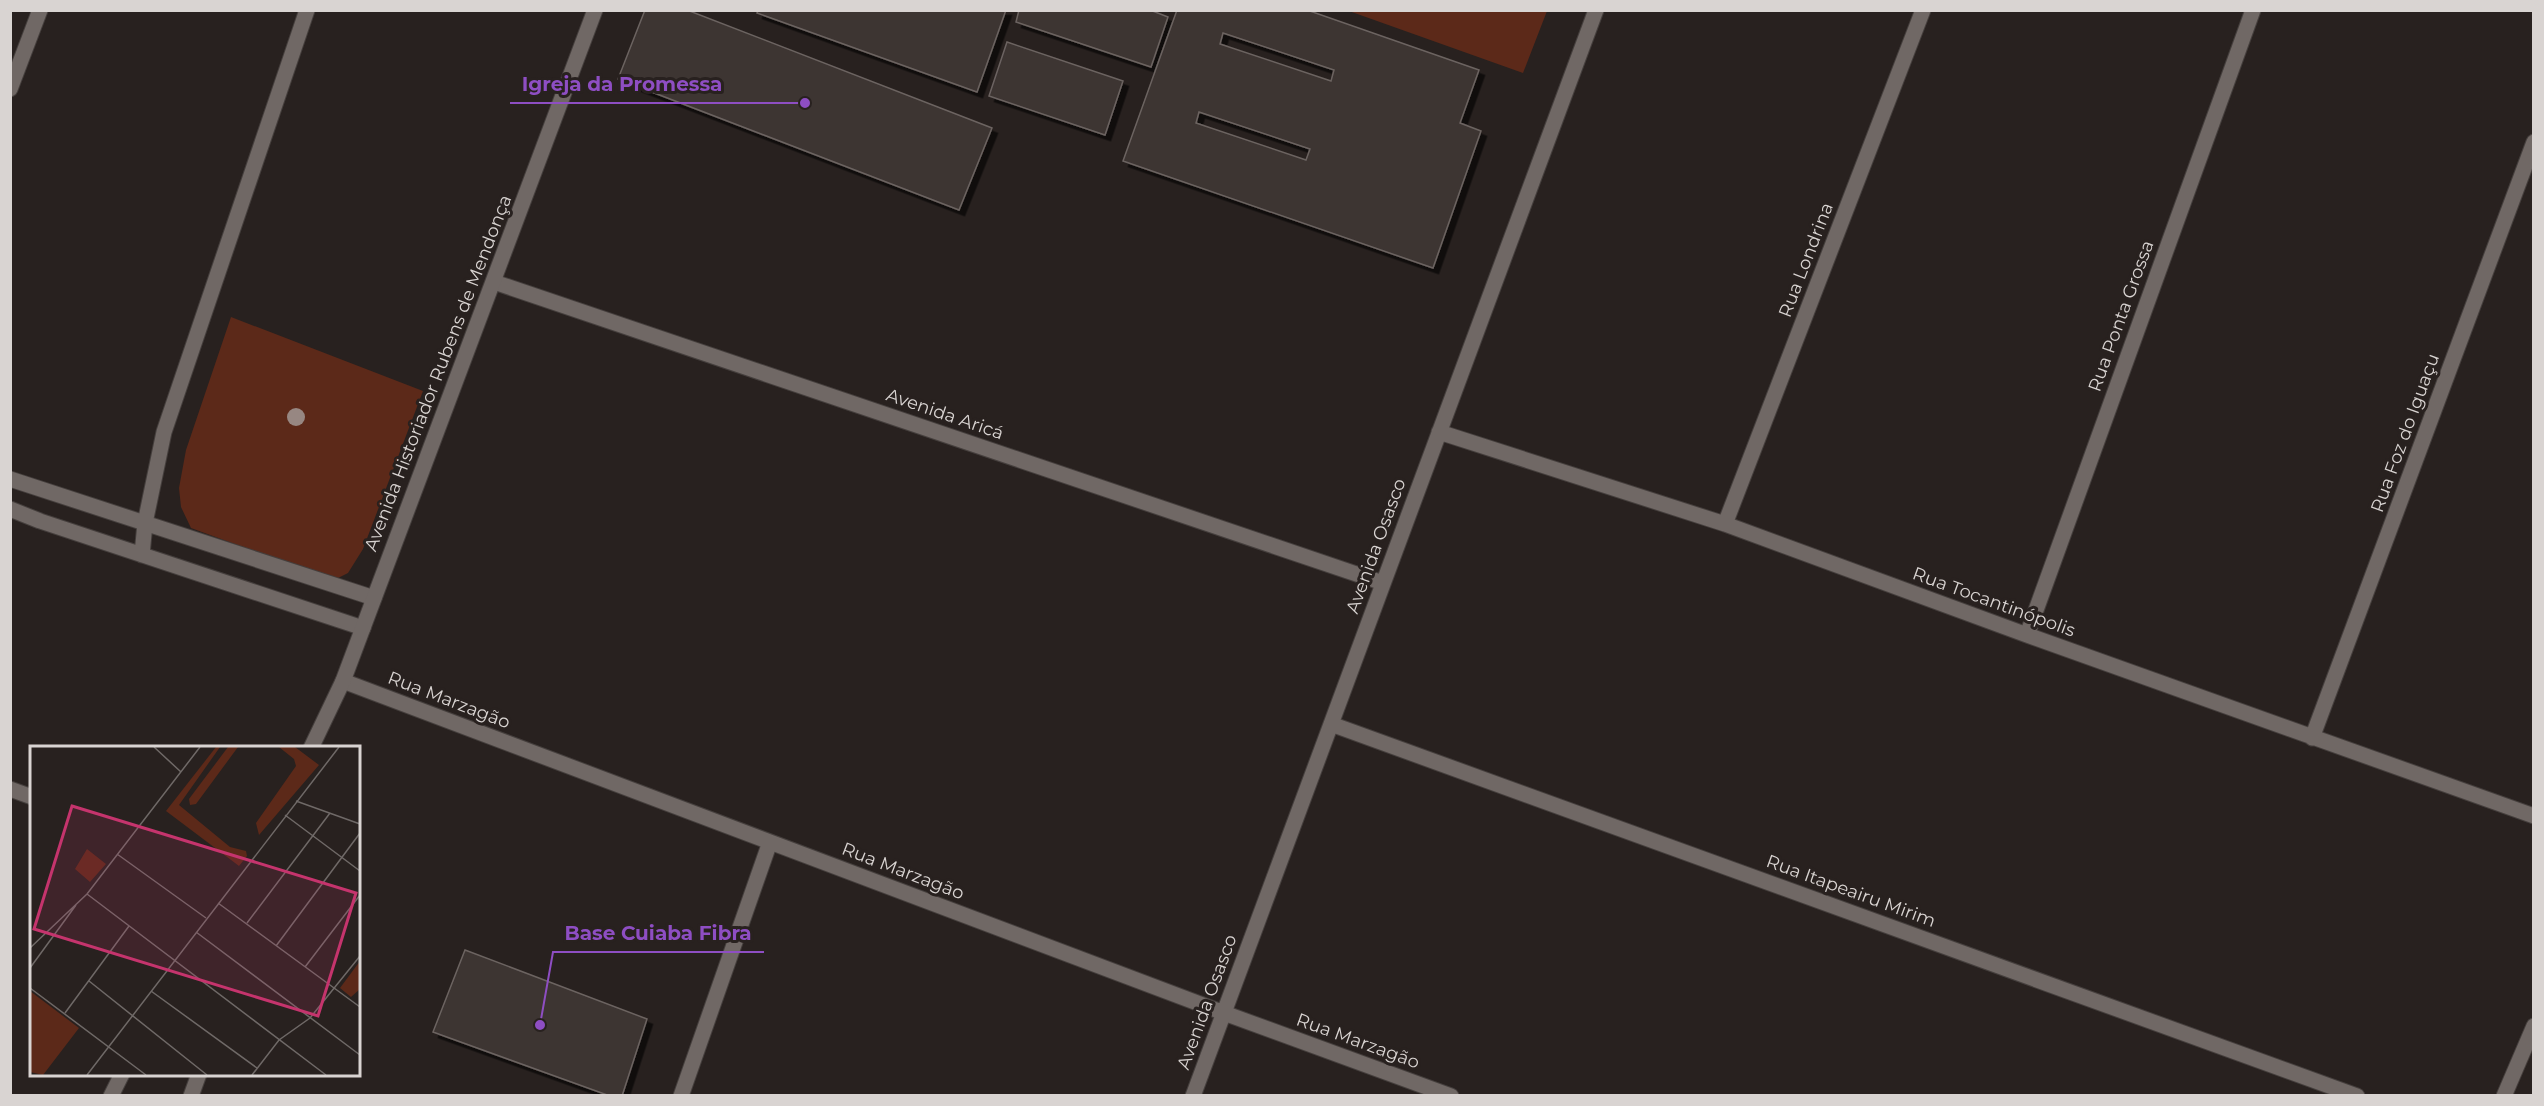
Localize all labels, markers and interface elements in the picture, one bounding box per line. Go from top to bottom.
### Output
callout: Igreja da Promessa [510,65,734,103]
text: Igreja da Promessa [522,72,722,96]
street label: Avenida Historiador Rubens de Mendonça [360,192,516,554]
street label: Rua Londrina [1774,199,1838,321]
street label: Rua Ponta Grossa [2083,237,2159,395]
street label: Rua Foz do Iguaçu [2366,351,2444,515]
street label: Avenida Aricá [883,384,1007,444]
street label: Avenida Osasco [1341,476,1411,616]
street label: Rua Tocantinópolis [1910,562,2079,642]
street label: Rua Marzagão [385,667,513,733]
inset map [30,746,360,1076]
street label: Rua Marzagão [839,838,967,904]
street label: Rua Itapeairu Mirim [1763,850,1939,932]
callout: Base Cuiaba Fibra [553,914,764,952]
text: Base Cuiaba Fibra [564,921,752,945]
street label: Avenida Osasco [1172,932,1242,1072]
street label: Rua Marzagão [1293,1009,1423,1073]

